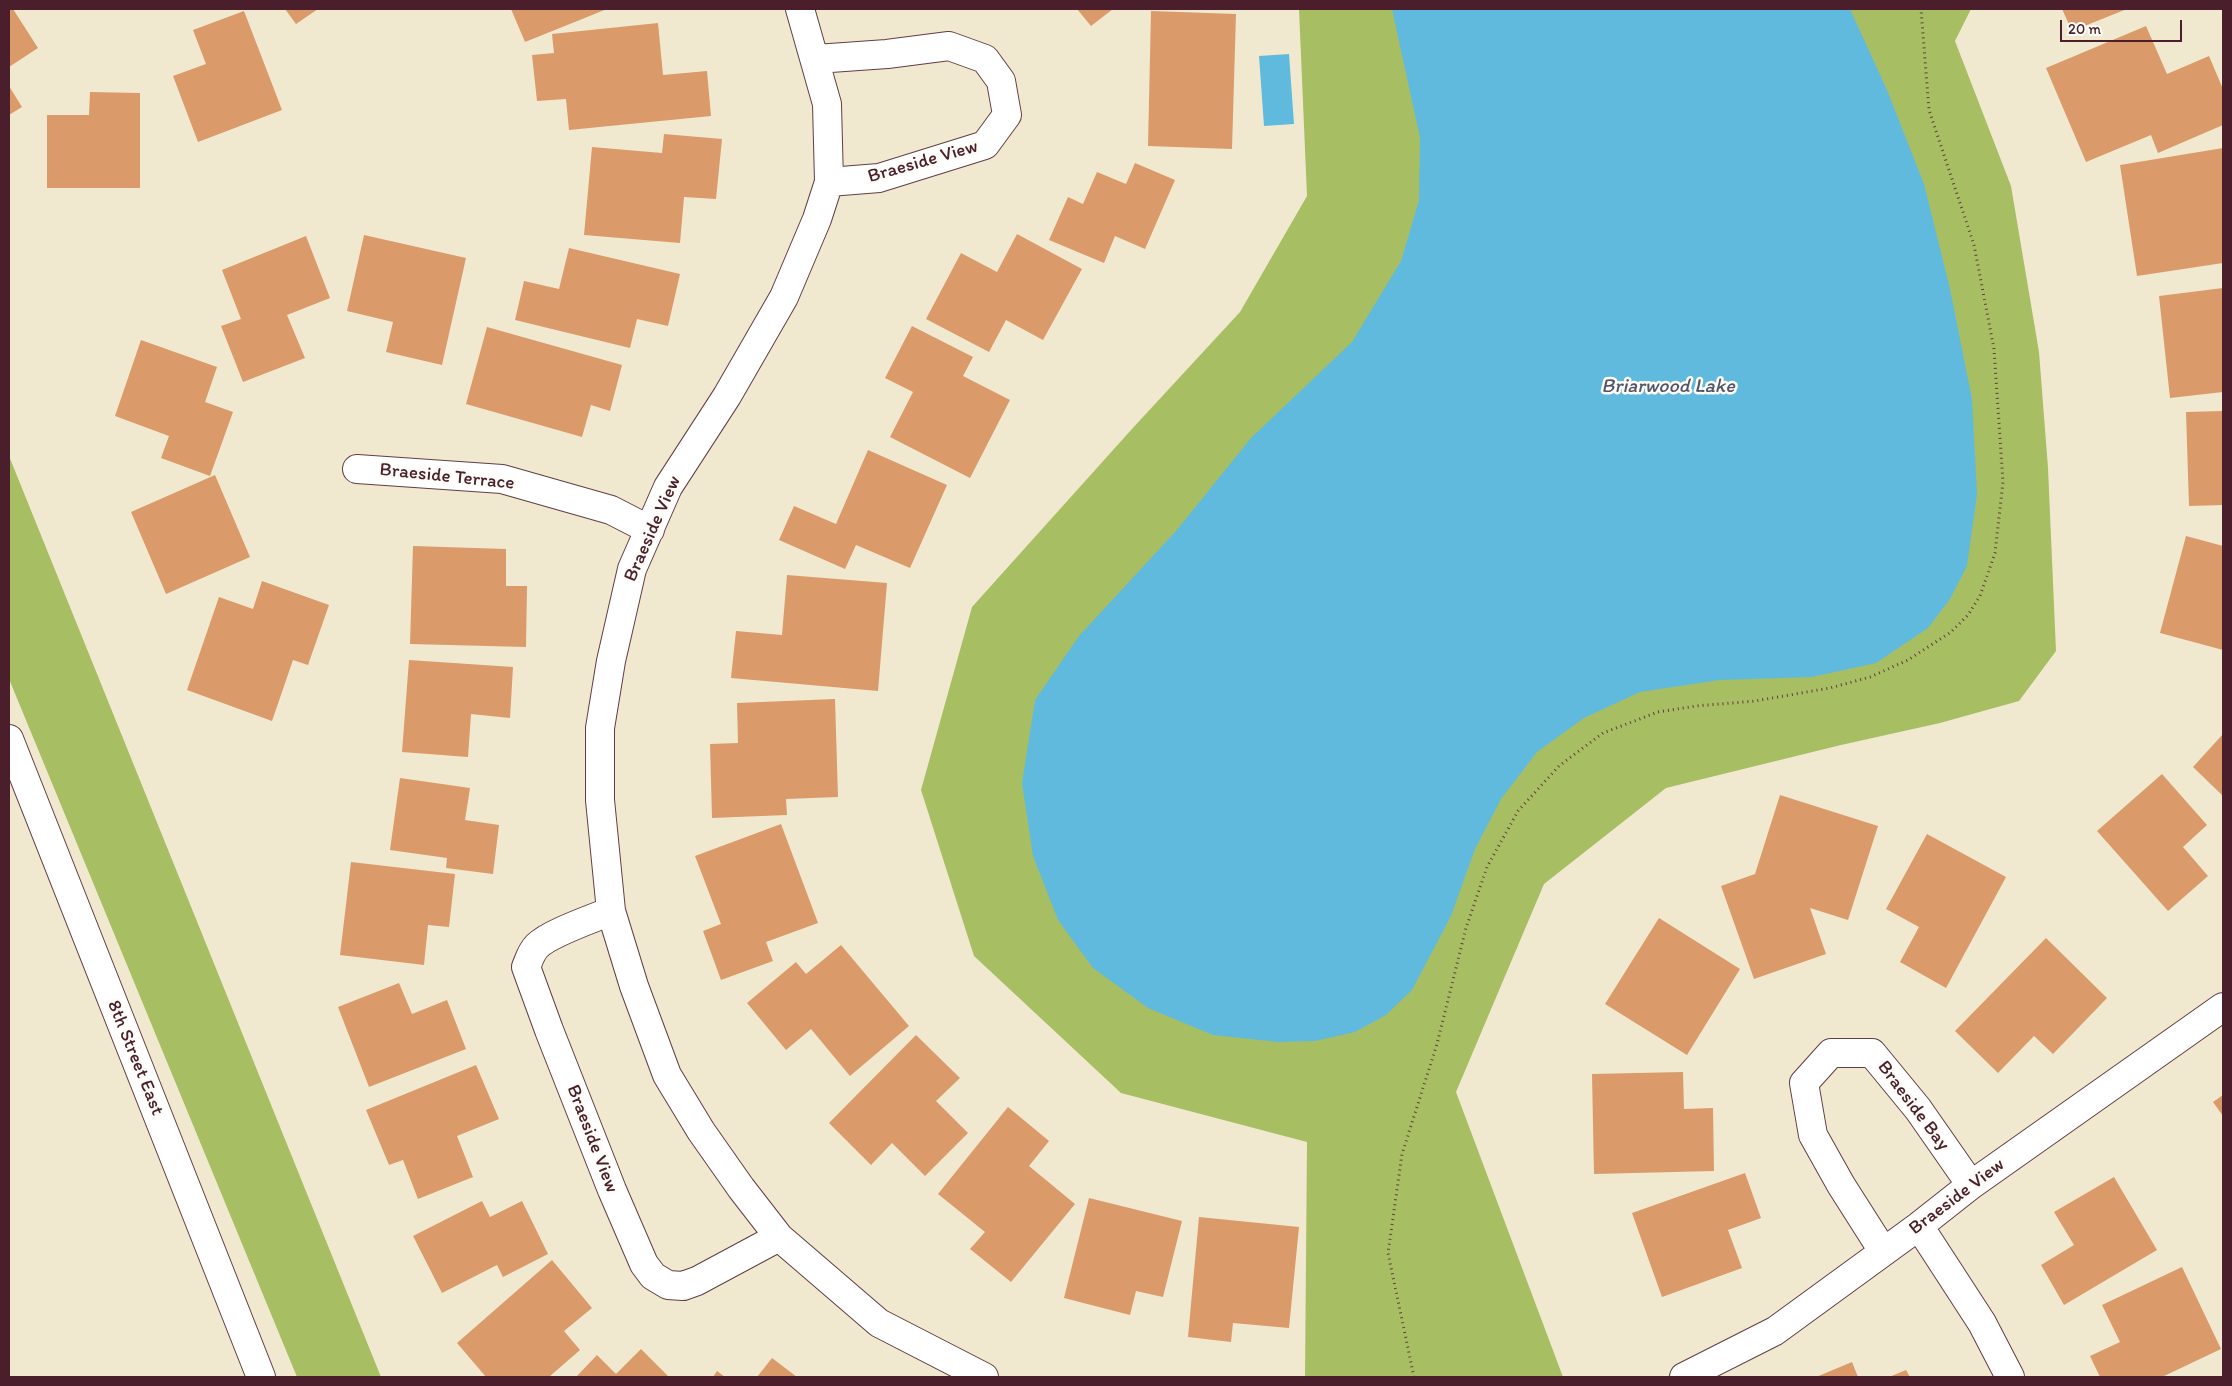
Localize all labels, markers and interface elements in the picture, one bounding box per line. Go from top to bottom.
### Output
scale bar [2062,10,2184,42]
text: 20 m [2068,20,2101,38]
street label: Braeside View [865,135,981,189]
water label: Briarwood Lake [1601,375,1735,399]
street label: Braeside Terrace [378,459,516,495]
street label: Braeside View [619,472,687,586]
street label: 8th Street East [102,997,168,1119]
street label: Braeside Bay [1872,1057,1954,1155]
street label: Braeside View [561,1082,623,1196]
street label: Braeside View [1905,1154,2009,1240]

